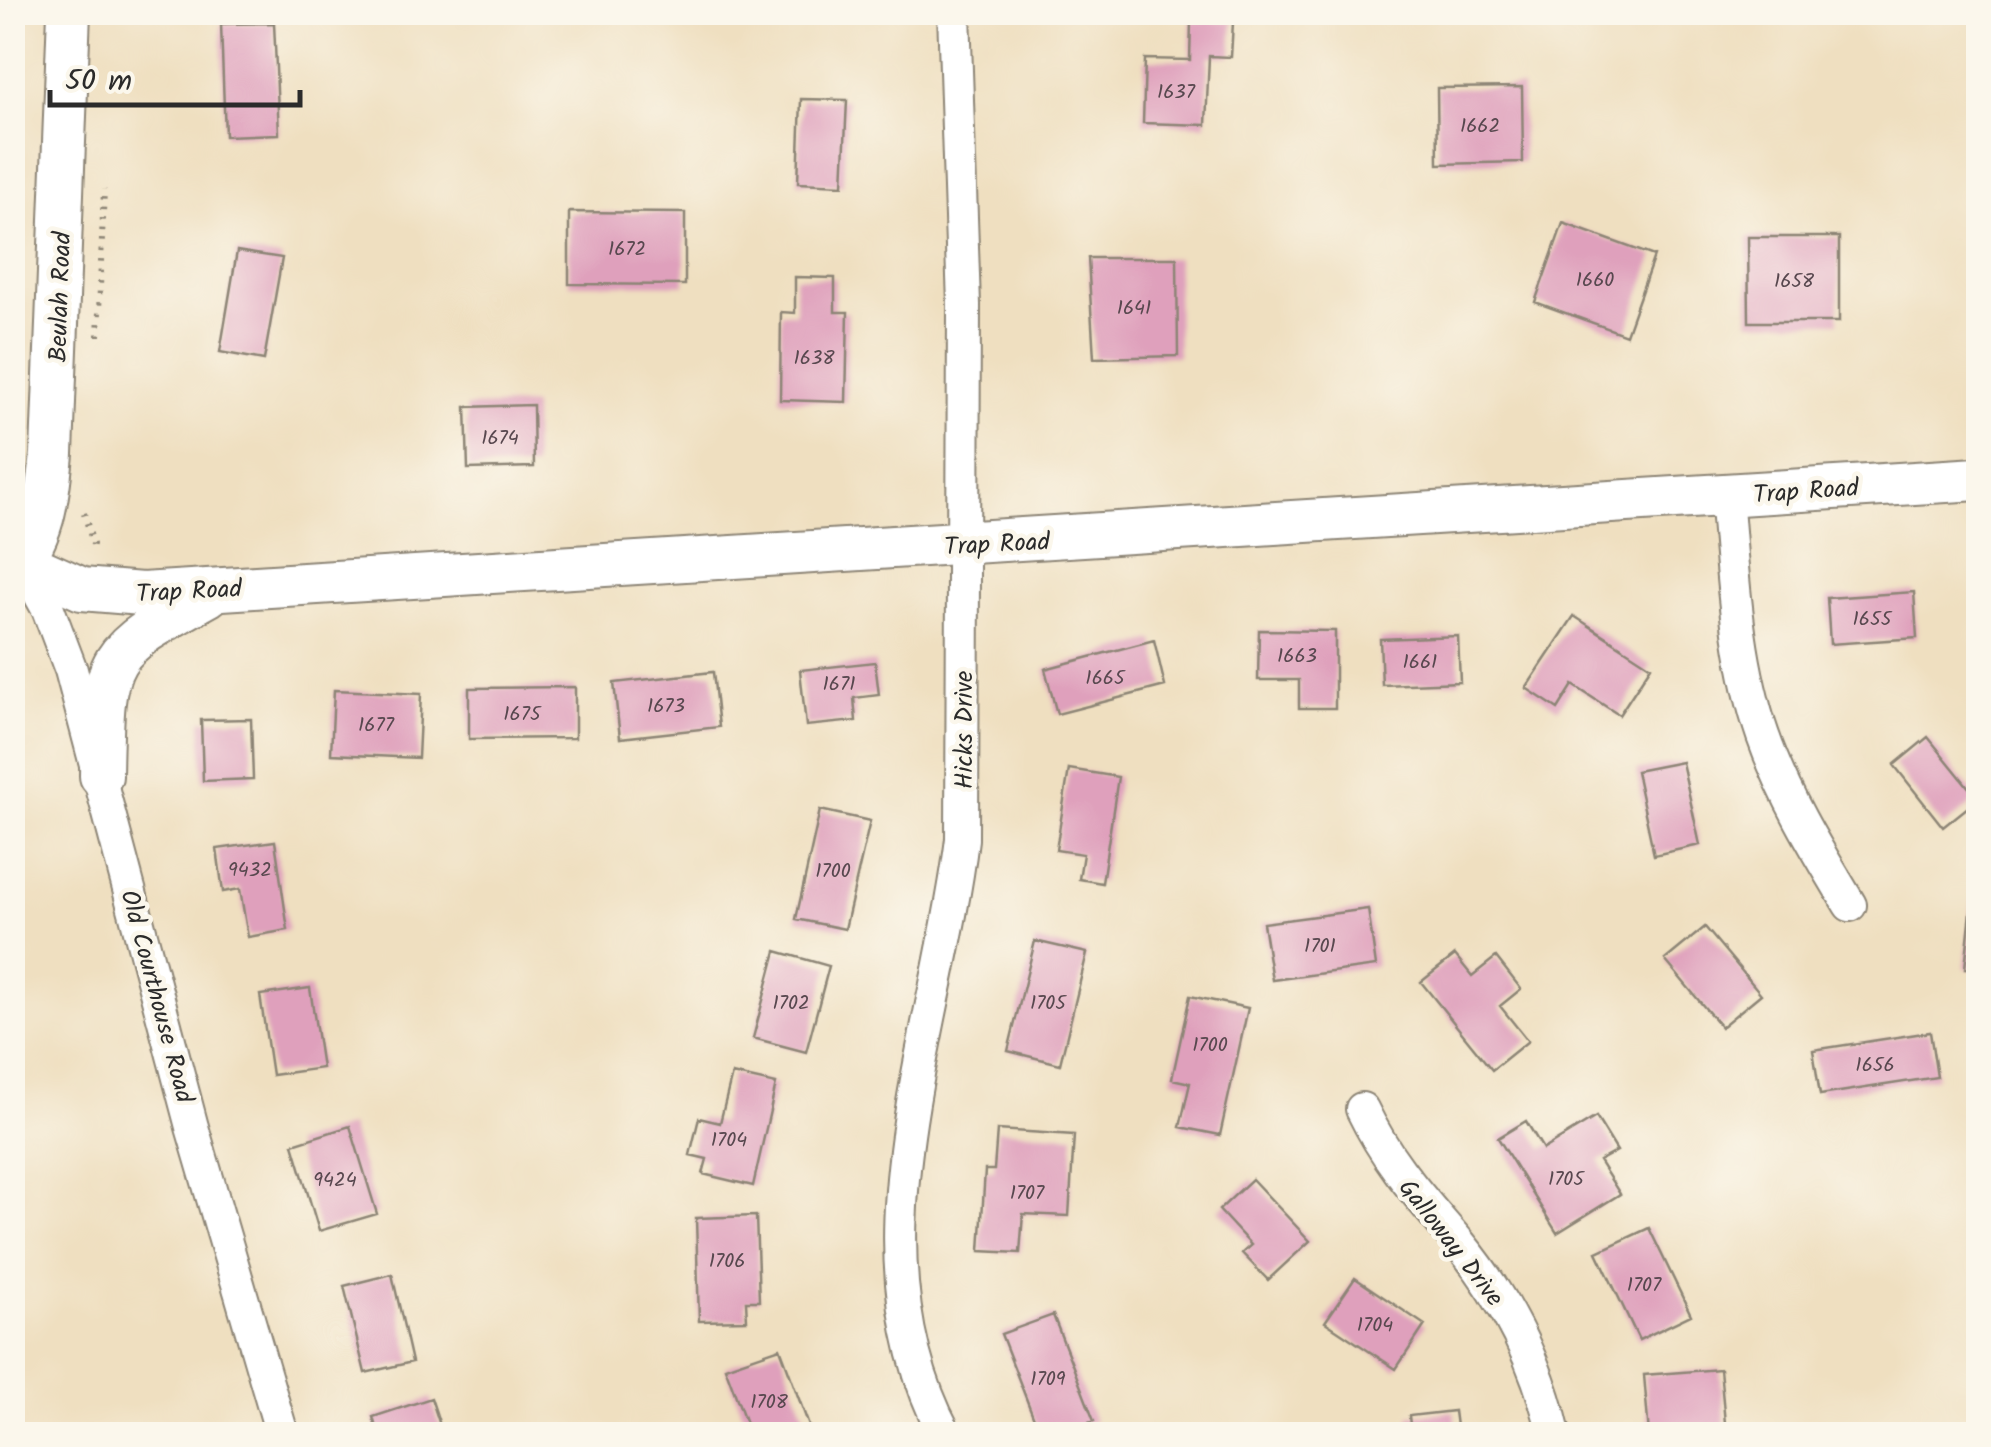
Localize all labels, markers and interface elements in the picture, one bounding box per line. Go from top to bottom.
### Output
scale bar [50,45,300,107]
text: 50 m [65,58,132,106]
house number: 1637 [1157,77,1196,109]
house number: 1662 [1460,111,1500,143]
street label: Beulah Road [39,230,83,363]
house number: 1672 [608,234,646,266]
house number: 1660 [1576,265,1614,297]
house number: 1658 [1774,266,1815,298]
house number: 1641 [1117,293,1151,325]
house number: 1638 [794,343,835,375]
house number: 1674 [481,423,519,455]
street label: Trap Road [1752,468,1862,516]
street label: Trap Road [943,522,1052,568]
street label: Trap Road [135,569,244,615]
house number: 1655 [1853,604,1893,636]
house number: 1663 [1277,641,1317,673]
house number: 1661 [1403,647,1437,679]
house number: 1665 [1085,663,1126,695]
house number: 1671 [823,669,855,701]
street label: Hicks Drive [945,671,985,789]
house number: 1673 [647,691,685,723]
house number: 1675 [503,699,542,731]
house number: 1677 [358,710,395,742]
house number: 9432 [228,855,272,887]
house number: 1700 [815,856,851,888]
street label: Old Courthouse Road [108,886,204,1109]
house number: 1701 [1304,931,1336,963]
house number: 1702 [772,988,810,1020]
house number: 1705 [1030,988,1067,1020]
house number: 1700 [1192,1030,1228,1062]
house number: 1656 [1855,1050,1895,1082]
house number: 1704 [711,1125,747,1157]
house number: 1705 [1548,1164,1585,1196]
house number: 9424 [313,1165,357,1197]
street label: Galloway Drive [1388,1171,1513,1316]
house number: 1707 [1010,1178,1045,1210]
house number: 1706 [709,1246,745,1278]
house number: 1707 [1627,1270,1662,1302]
house number: 1704 [1357,1310,1393,1342]
house number: 1709 [1030,1364,1066,1396]
house number: 1708 [750,1387,789,1419]

